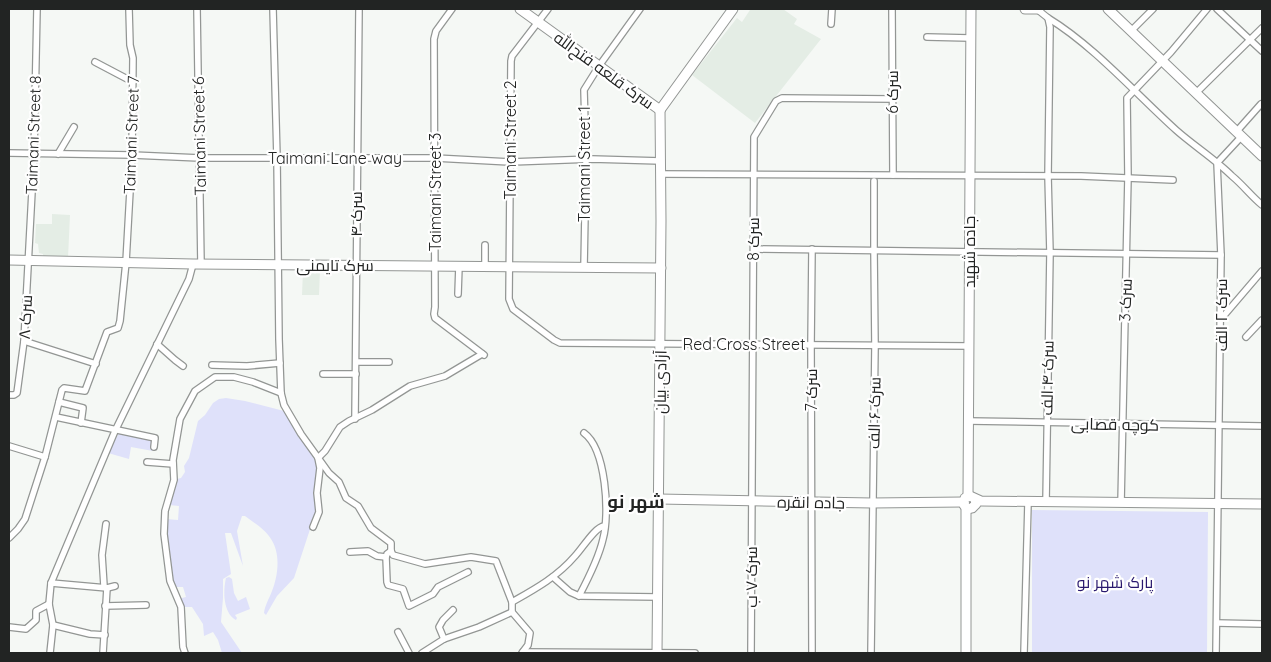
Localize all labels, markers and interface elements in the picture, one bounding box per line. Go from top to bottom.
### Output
street label: سرک قلعه فتح‌الله [549,27,658,115]
street label: سرک 6 [882,70,902,114]
street label: Taimani Street 8 [21,75,45,195]
street label: Taimani Street 7 [119,75,143,195]
street label: Taimani Street 6 [188,76,210,196]
street label: Taimani Street 2 [500,80,520,200]
street label: Taimani Street 1 [574,106,594,222]
street label: Taimani Street 3 [425,133,445,252]
street label: Taimani Lane way [268,148,402,168]
street label: سرک ۴ [346,191,366,237]
street label: جاده شهید [959,216,980,288]
street label: سرک 8 [743,217,763,261]
street label: سرک تایمنی [296,255,374,276]
street label: سرک 3 [1114,278,1136,322]
street label: سرک ۲ الف [1211,278,1231,352]
street label: سرک ۸ [14,294,36,340]
street label: Red Cross Street [683,334,805,354]
street label: سرک ۴ الف [1036,340,1058,416]
street label: آزادی بیان [649,349,672,414]
street label: سرک 7 [801,369,821,411]
street label: سرک ۶ الف [863,377,885,449]
street label: کوچه قصابی [1071,413,1159,437]
district label: شهر نو [607,490,665,513]
street label: جاده انقره [777,491,845,513]
street label: سرک ۷ ب [741,546,761,608]
park label: پارک شهر نو [1077,572,1154,594]

